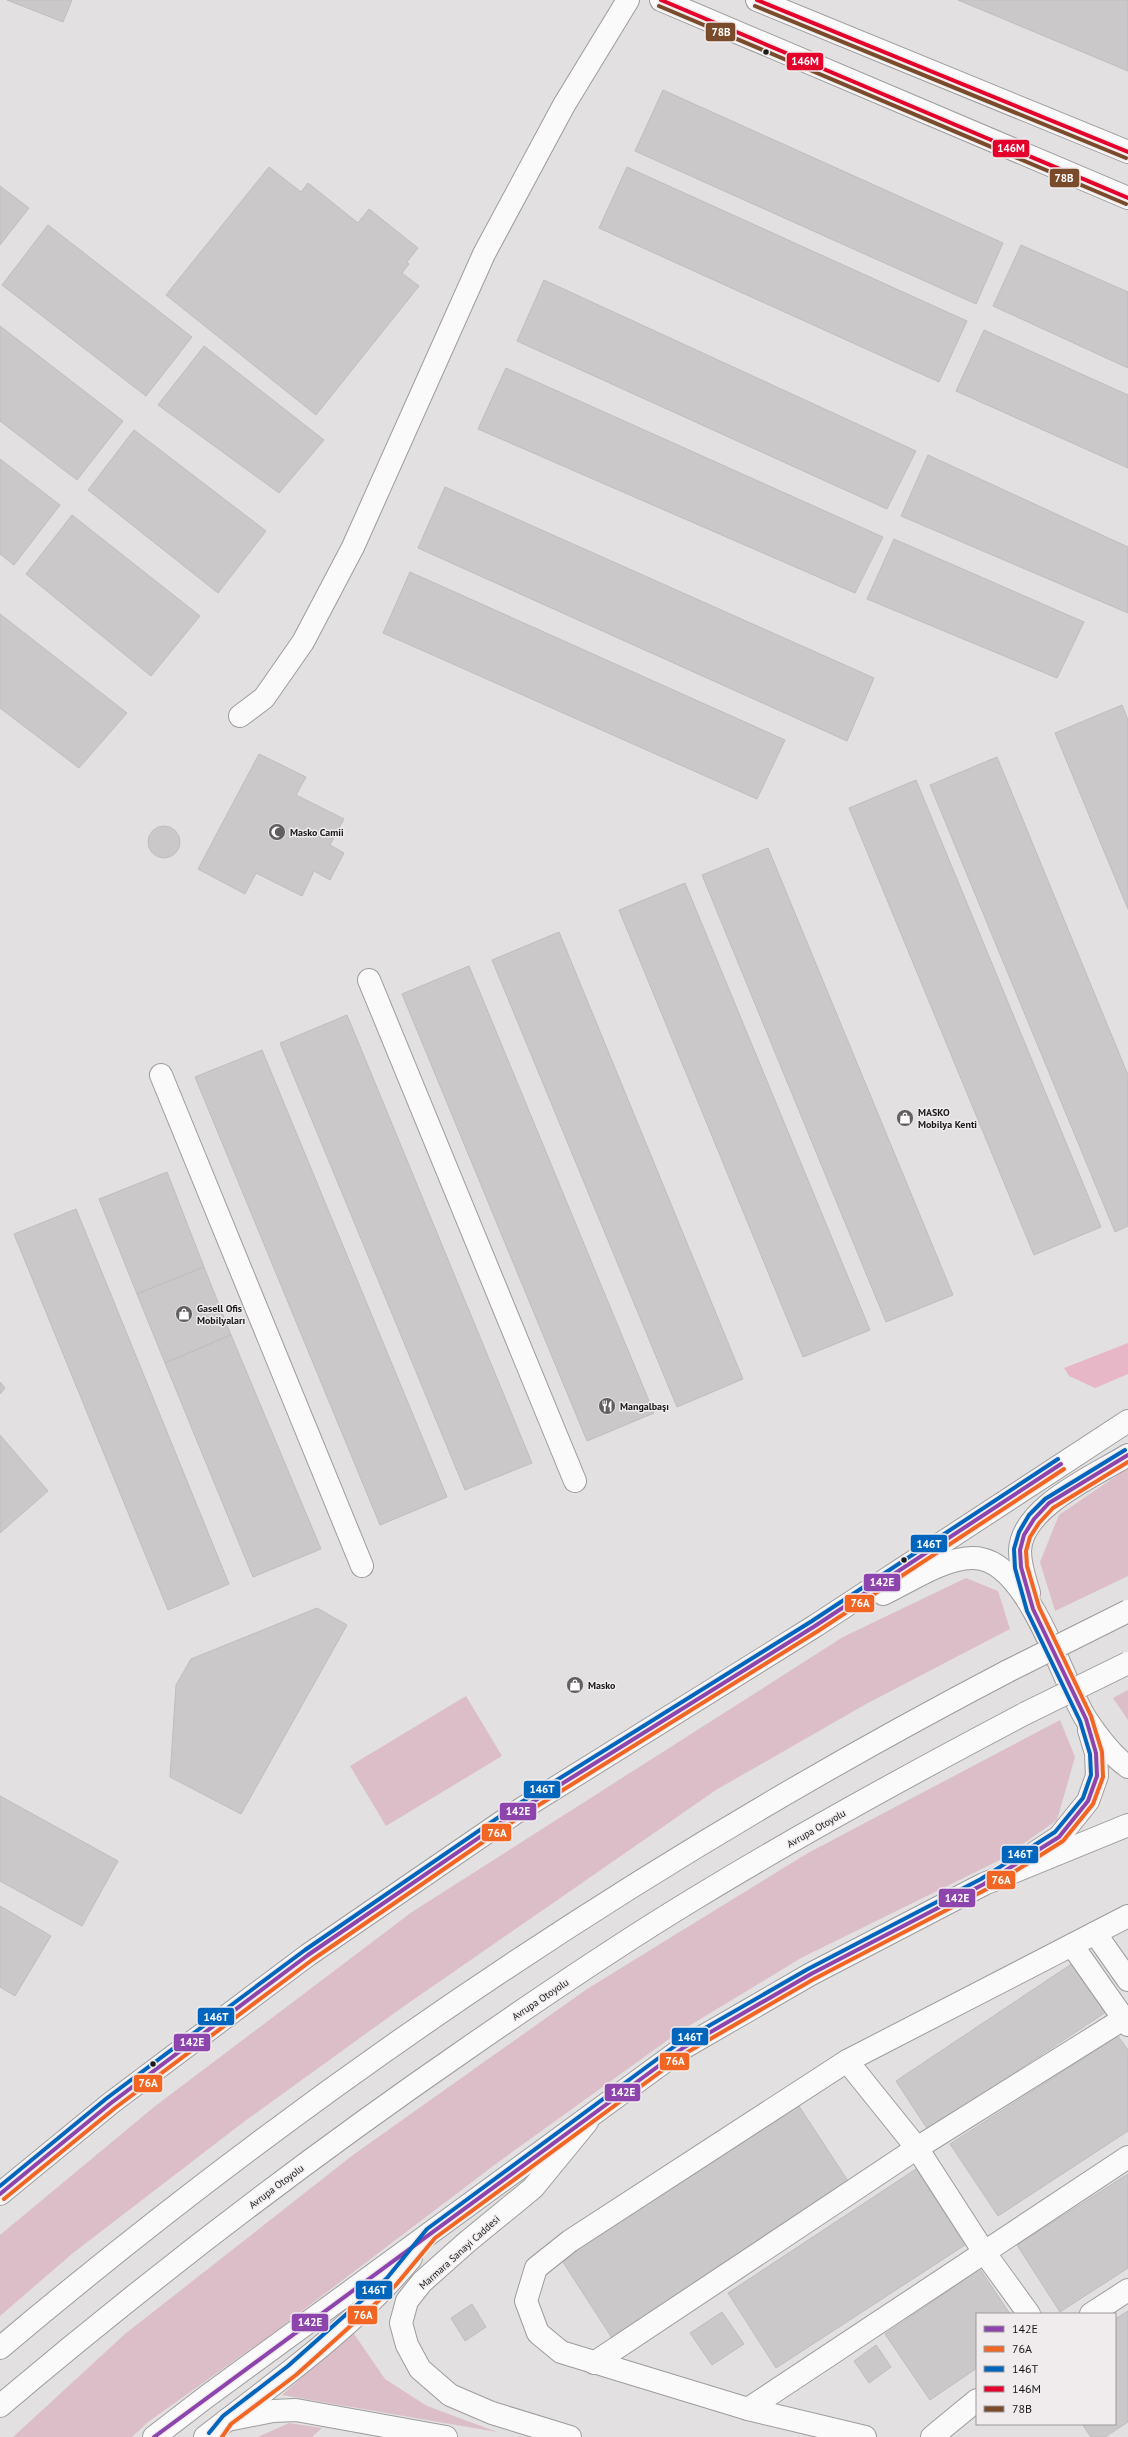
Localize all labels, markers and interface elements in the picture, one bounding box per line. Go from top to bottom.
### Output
line badge: 78B [705,22,736,42]
text: 78B [712,25,731,39]
unlabelled marker [761,47,771,57]
line badge: 146M [786,52,824,71]
text: 146M [791,54,819,68]
line badge: 146M [992,139,1030,158]
text: 146M [997,141,1025,155]
line badge: 78B [1049,168,1080,188]
text: 78B [1055,171,1074,185]
mosque icon: Masko Camii [267,822,287,842]
place label: Masko Camii [290,826,344,839]
place label: MASKO Mobilya Kenti [918,1106,977,1131]
shop icon: MASKO Mobilya Kenti [895,1108,915,1128]
place label: Gasell Ofis Mobilyaları [197,1302,245,1327]
shop icon: Gasell Ofis Mobilyaları [174,1304,194,1324]
restaurant icon: Mangalbaşı [597,1396,617,1416]
place label: Mangalbaşı [620,1400,669,1413]
line badge: 146T [910,1534,948,1553]
text: 146T [917,1537,942,1551]
unlabelled marker [899,1555,909,1565]
line badge: 142E [863,1573,901,1592]
text: 142E [870,1575,894,1589]
line badge: 76A [844,1594,875,1613]
text: 76A [850,1596,870,1610]
shop icon: Masko [565,1675,585,1695]
place label: Masko [588,1679,616,1692]
line badge: 146T [523,1780,561,1799]
text: 146T [530,1782,555,1796]
line badge: 142E [499,1802,537,1821]
text: 142E [506,1804,530,1818]
street label: Avrupa Otoyolu [785,1806,848,1850]
line badge: 76A [481,1823,512,1842]
text: 76A [487,1826,507,1840]
line badge: 146T [1001,1845,1039,1864]
text: 146T [1008,1847,1033,1861]
line badge: 76A [986,1870,1016,1890]
text: 76A [991,1873,1011,1887]
line badge: 142E [938,1888,976,1908]
text: 142E [945,1891,969,1905]
street label: Avrupa Otoyolu [509,1976,571,2023]
line badge: 146T [197,2007,235,2026]
text: 146T [204,2010,229,2024]
line badge: 146T [671,2027,709,2046]
text: 146T [678,2030,703,2044]
line badge: 142E [173,2033,211,2052]
text: 142E [180,2035,204,2049]
line badge: 76A [659,2052,690,2071]
text: 76A [665,2054,685,2068]
unlabelled marker [148,2059,158,2069]
line badge: 76A [133,2074,163,2093]
text: 76A [138,2076,158,2090]
line badge: 142E [604,2083,641,2102]
text: 142E [611,2085,635,2099]
street label: Avrupa Otoyolu [246,2161,306,2211]
street label: Marmara Sanayi Caddesi [416,2213,502,2292]
line badge: 146T [355,2280,393,2300]
text: 146T [362,2283,387,2297]
line badge: 76A [347,2305,378,2325]
text: 76A [353,2308,373,2322]
line badge: 142E [291,2313,329,2332]
legend [976,2313,1116,2425]
text: 142E [298,2315,322,2329]
text: 142E [1012,2321,1038,2336]
text: 76A [1012,2341,1032,2356]
text: 146T [1012,2361,1039,2376]
text: 146M [1012,2381,1041,2396]
text: 78B [1012,2401,1032,2416]

